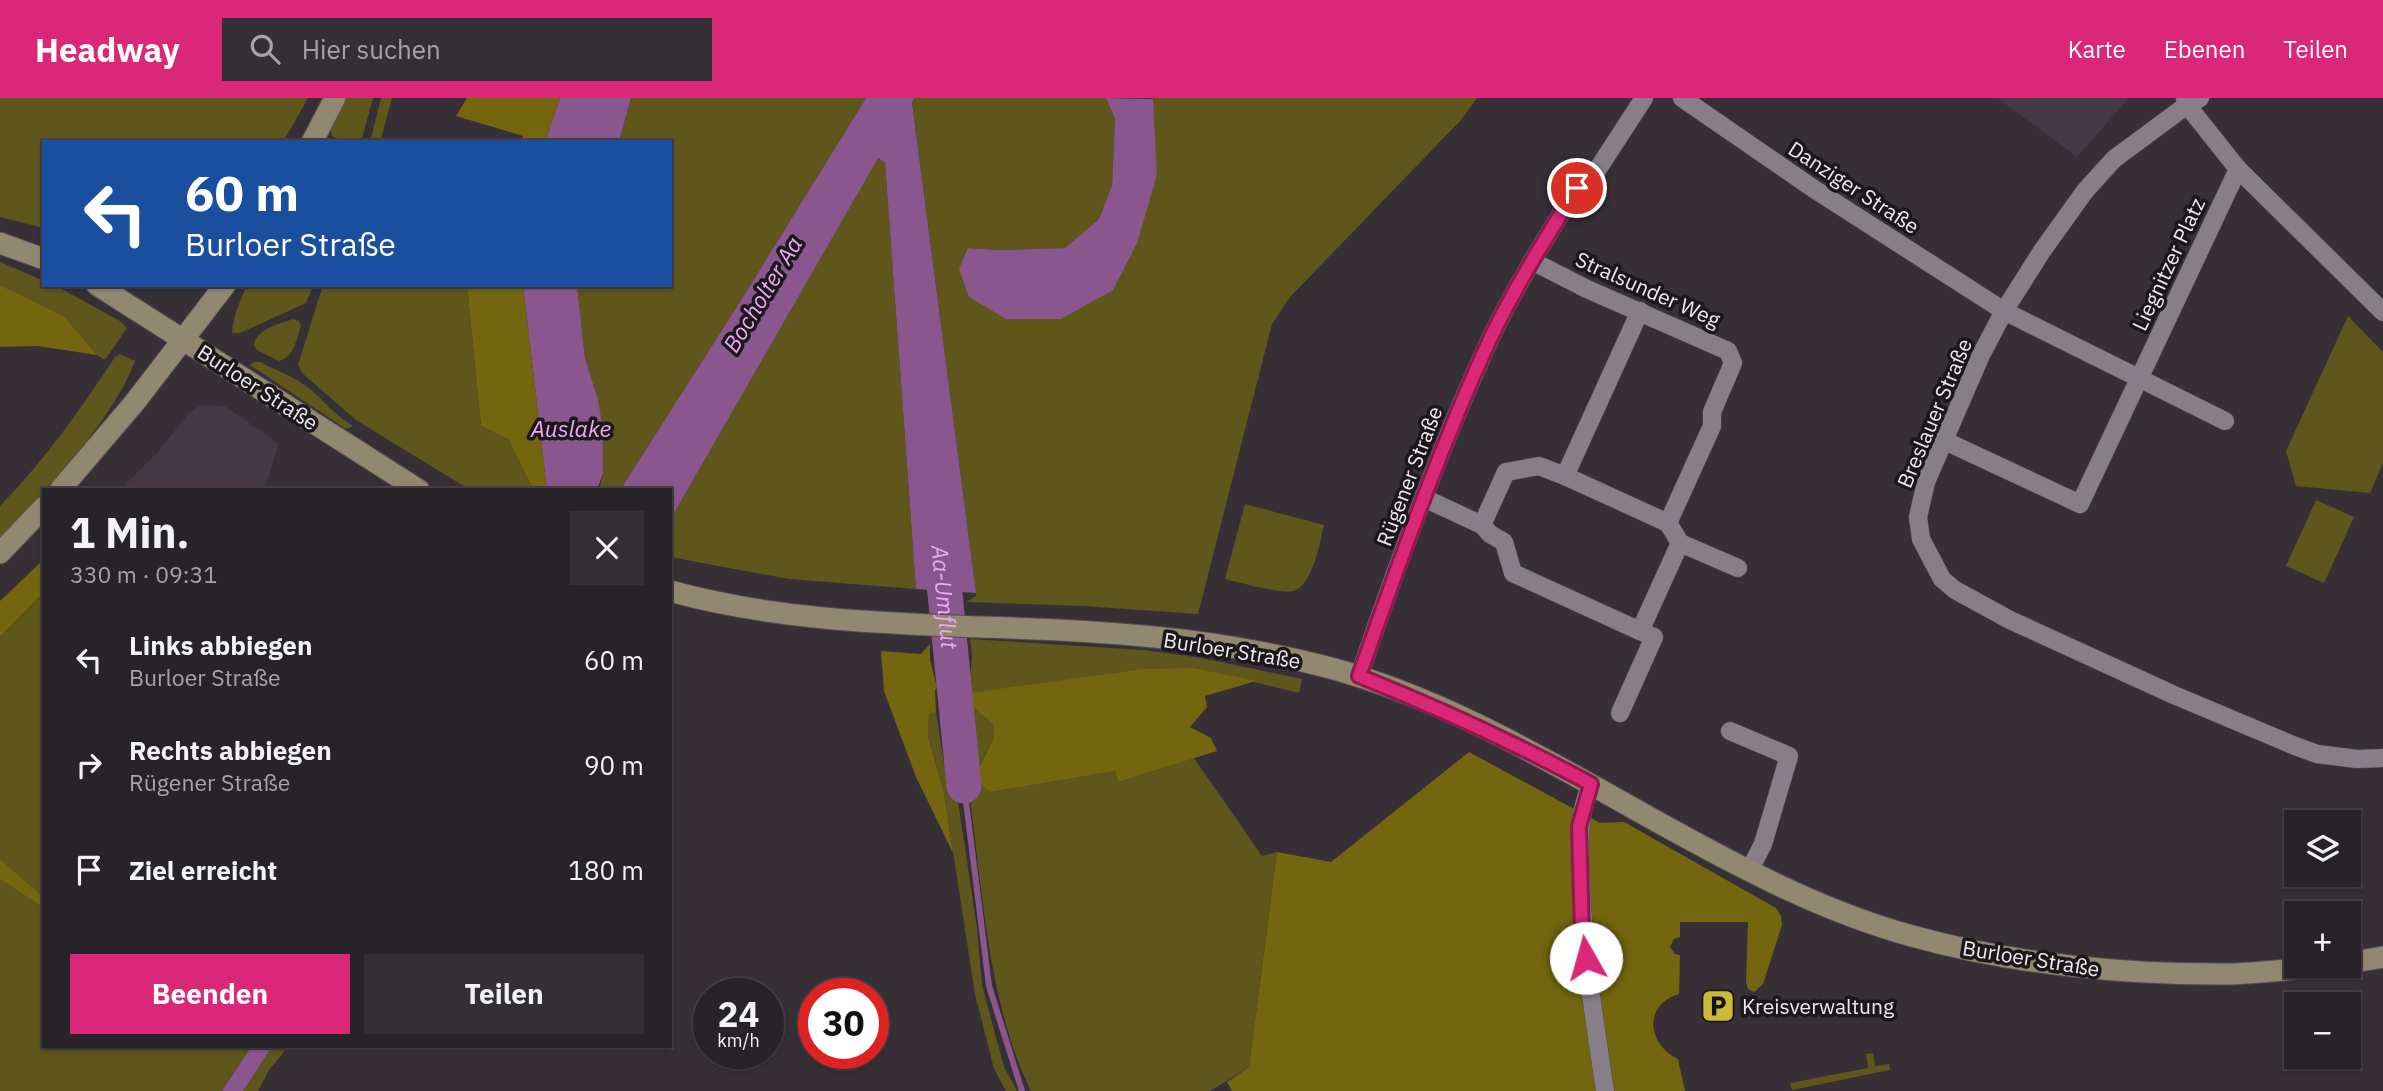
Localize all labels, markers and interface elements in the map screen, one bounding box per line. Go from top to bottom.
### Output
search box [222,18,712,81]
text: Headway [35,28,180,71]
icon: search [246,30,284,68]
text: Hier suchen [302,32,441,66]
text: Karte [2068,33,2126,65]
text: Ebenen [2164,33,2245,65]
text: Teilen [2283,33,2348,65]
street label: Danziger Straße [1783,134,1925,240]
pin [1547,158,1607,218]
text: 60 m [185,161,299,224]
icon: left [70,168,161,259]
icon: arrive [1558,169,1596,207]
street label: Liegnitzer Platz [2125,193,2211,335]
text: Burloer Straße [185,223,396,265]
water label: Bocholter Aa [716,231,808,357]
street label: Stralsunder Weg [1571,245,1725,333]
street label: Breslauer Straße [1890,334,1978,492]
street label: Burloer Straße [192,338,324,436]
street label: Rügener Straße [1370,402,1448,550]
water label: Auslake [530,413,611,443]
text: 1 Min. [70,505,190,560]
button: close [570,511,644,585]
water label: Aa-Umflut [925,543,965,651]
text: 330 m · 09:31 [70,559,217,589]
street label: Burloer Straße [1161,625,1303,675]
text: Links abbiegen [129,628,312,662]
icon: left [70,641,108,679]
text: 60 m [584,643,644,677]
text: Burloer Straße [129,662,281,692]
text: Rechts abbiegen [129,733,332,767]
icon: right [70,746,108,784]
text: 90 m [584,748,644,782]
text: Rügener Straße [129,767,290,797]
map controls [2284,810,2361,1069]
button: layers [2284,810,2361,887]
icon: arrive [70,851,108,889]
text: Ziel erreicht [129,853,277,887]
text: 180 m [568,853,644,887]
button: + [2284,901,2361,978]
position arrow [1549,921,1623,995]
street label: Burloer Straße [1960,933,2102,983]
button: Beenden [70,954,350,1034]
button: Teilen [364,954,644,1034]
speed limit sign: 30 [798,978,889,1069]
parking icon: Kreisverwaltung [1699,987,1737,1025]
text: 24 [717,991,760,1037]
place label: Kreisverwaltung [1742,992,1894,1020]
button: − [2284,992,2361,1069]
text: km/h [717,1029,760,1052]

